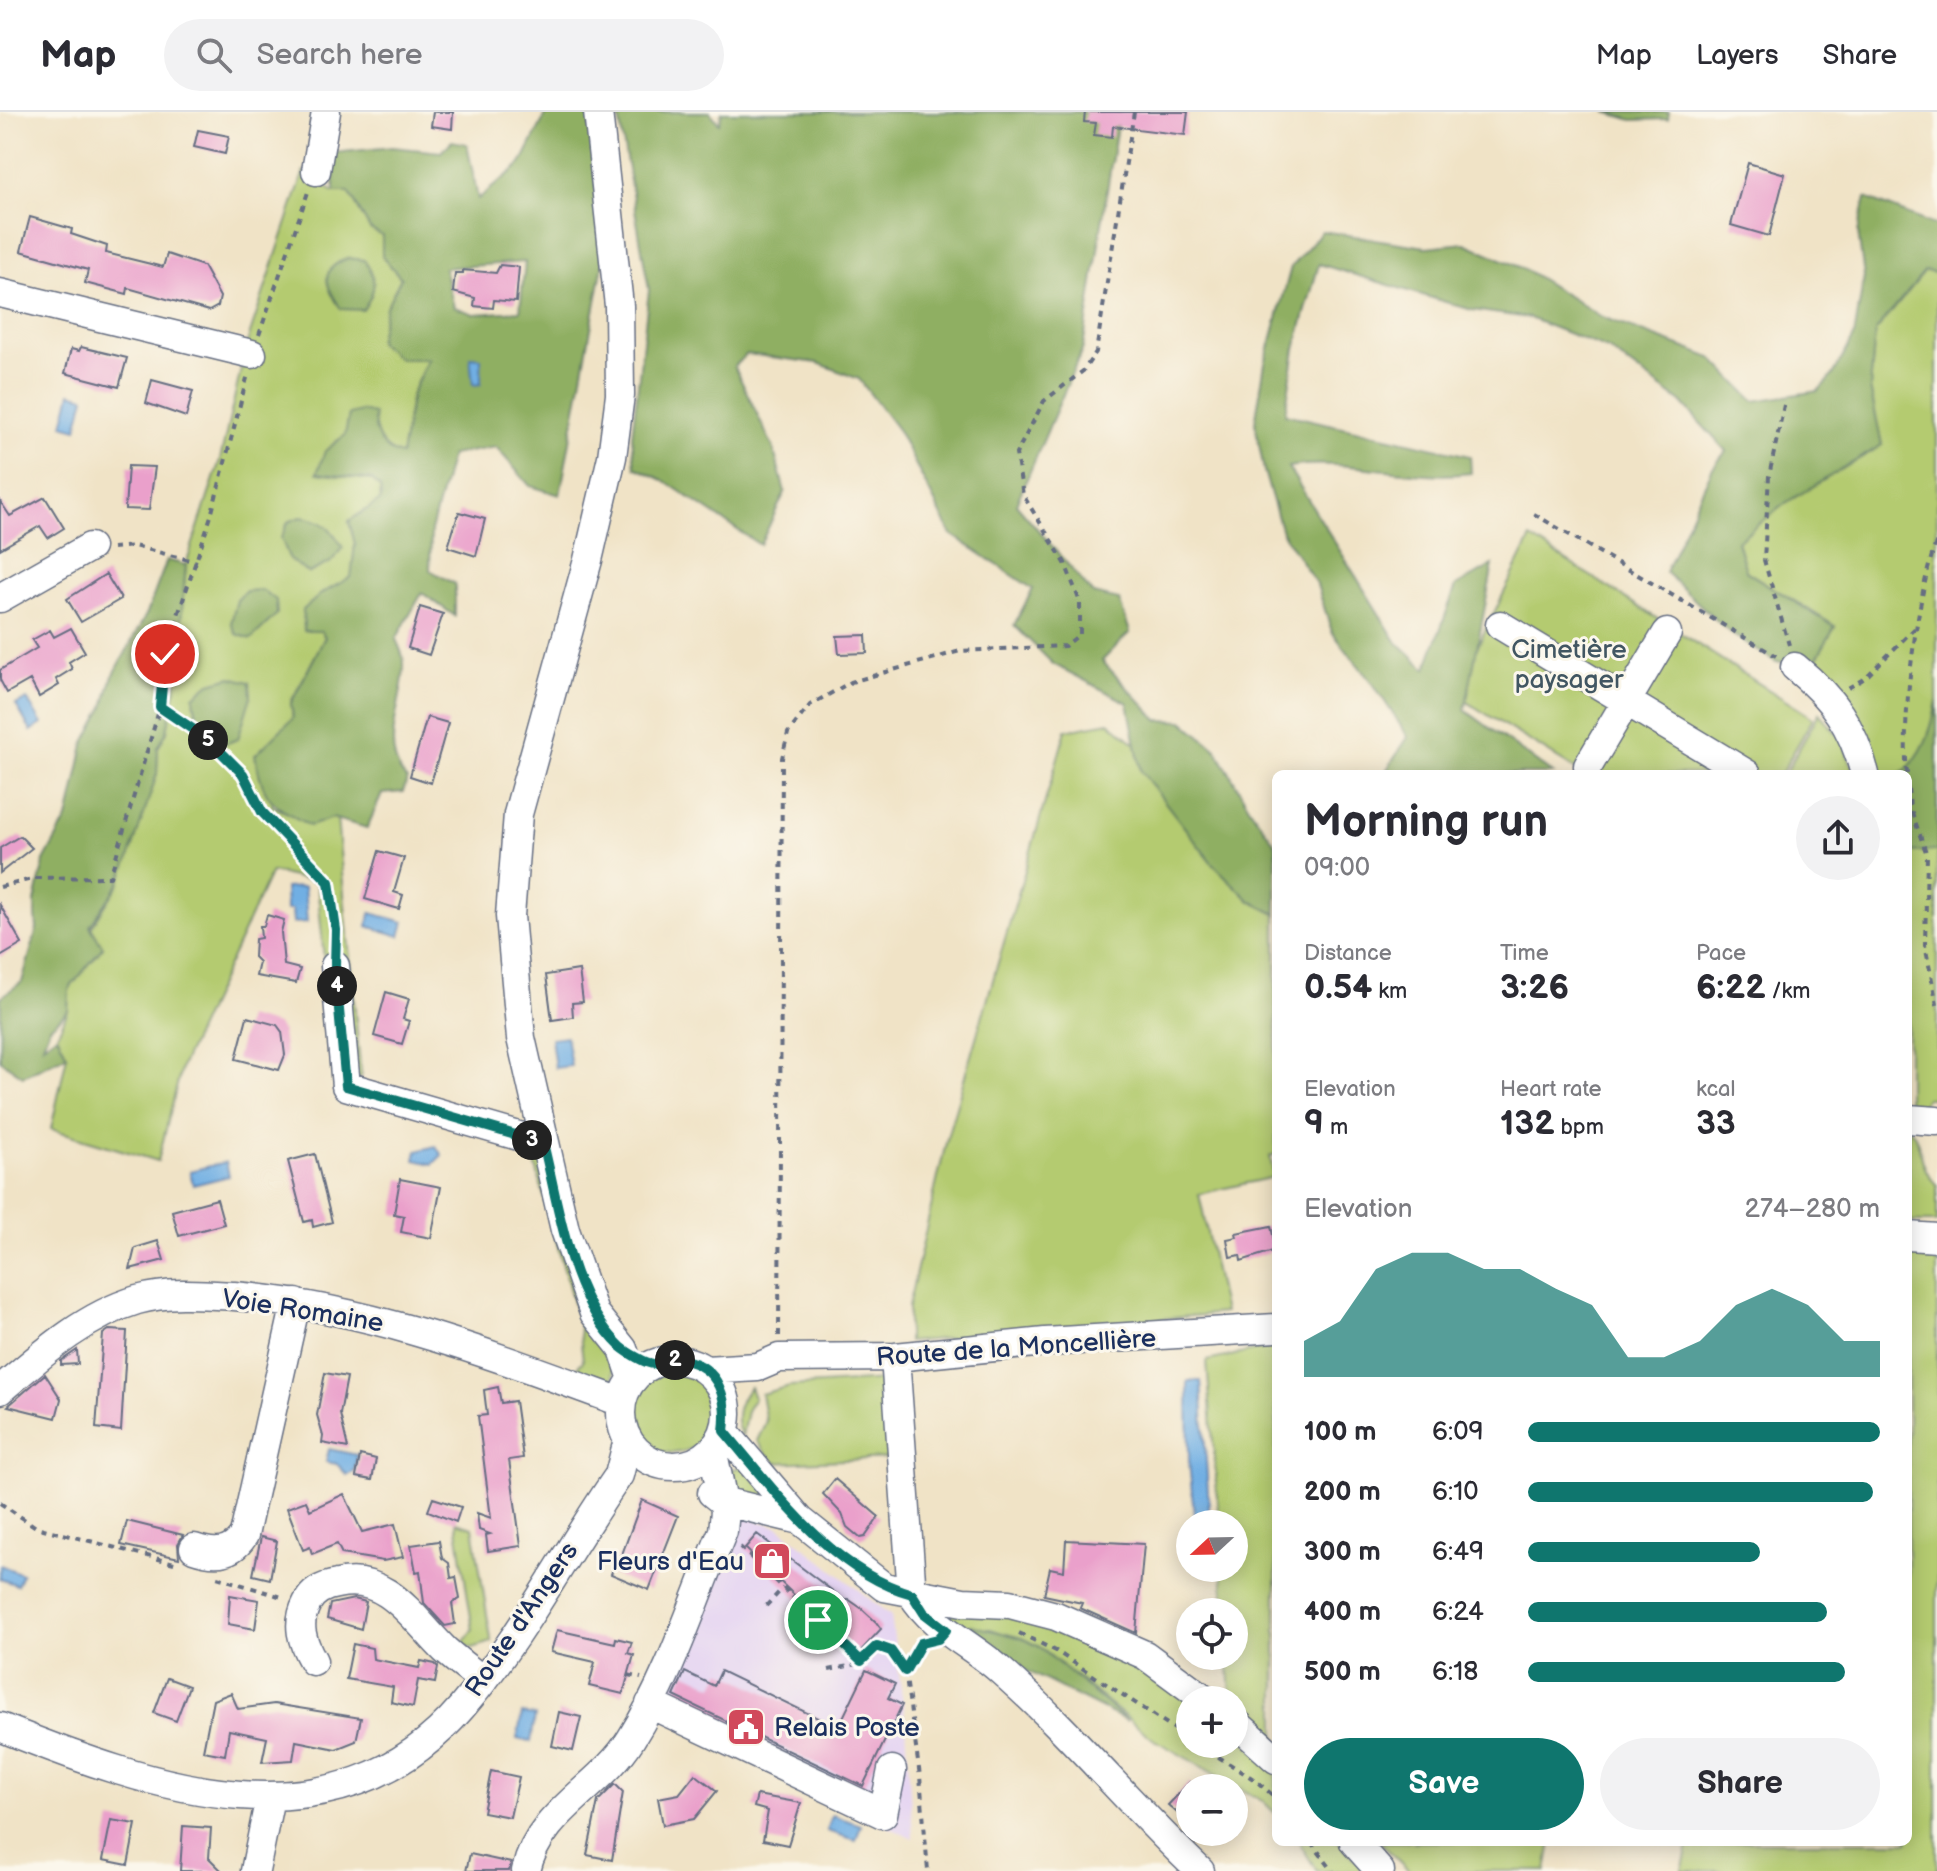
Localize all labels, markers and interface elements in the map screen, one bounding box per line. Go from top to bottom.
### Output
search box [164,19,724,91]
text: Map [40,33,116,78]
icon: search [192,33,236,77]
text: Search here [256,37,423,73]
text: Map [1596,39,1652,72]
text: Layers [1696,39,1779,72]
text: Share [1823,39,1897,72]
pin [131,620,199,688]
icon: check [143,632,187,676]
park label: Cimetière paysager [1511,635,1627,696]
pin: 5 [188,720,228,760]
text: 5 [202,726,214,753]
text: Morning run [1304,796,1548,849]
button: share [1796,796,1880,880]
text: 09:00 [1304,853,1370,884]
text: Distance [1304,940,1392,967]
text: Time [1500,940,1549,967]
text: Pace [1696,940,1746,967]
pin: 4 [317,966,357,1006]
text: 0.54 [1304,967,1372,1008]
text: 3:26 [1500,967,1569,1008]
text: 6:22 [1696,967,1766,1008]
text: 4 [331,972,343,999]
text: km [1372,978,1407,1005]
text: /km [1766,978,1810,1005]
text: Elevation [1304,1076,1396,1103]
text: Heart rate [1500,1076,1602,1103]
text: kcal [1696,1076,1735,1103]
text: 9 [1304,1103,1324,1144]
text: 132 [1500,1103,1555,1144]
text: 33 [1696,1103,1736,1144]
text: m [1324,1114,1348,1141]
text: bpm [1555,1114,1604,1141]
pin: 3 [512,1120,552,1160]
text: 3 [526,1126,538,1153]
text: Elevation [1304,1194,1412,1225]
text: 274–280 m [1745,1194,1880,1225]
street label: Voie Romaine [220,1283,386,1340]
street label: Route de la Moncellière [875,1323,1157,1374]
pin: 2 [655,1340,695,1380]
text: 2 [668,1346,682,1373]
text: 100 m [1304,1417,1377,1448]
text: 6:09 [1432,1417,1483,1448]
text: 200 m [1304,1477,1381,1508]
text: 6:10 [1432,1477,1479,1508]
north arrow [1176,1510,1248,1582]
map controls [1176,1510,1248,1846]
street label: Route d'Angers [459,1537,585,1703]
text: 300 m [1304,1537,1381,1568]
text: 6:49 [1432,1537,1484,1568]
shop icon: Fleurs d'Eau [751,1540,793,1582]
place label: Fleurs d'Eau [597,1547,744,1578]
pin [784,1586,852,1654]
text: 400 m [1304,1597,1381,1628]
text: 6:24 [1432,1597,1484,1628]
icon: arrive [796,1598,840,1642]
button: locate [1176,1598,1248,1670]
text: 500 m [1304,1657,1381,1688]
text: 6:18 [1432,1657,1478,1688]
button: + [1176,1686,1248,1758]
public building icon: Relais Poste [725,1706,767,1748]
place label: Relais Poste [774,1713,920,1744]
button: Save [1304,1738,1584,1830]
button: Share [1600,1738,1880,1830]
button: − [1176,1774,1248,1846]

